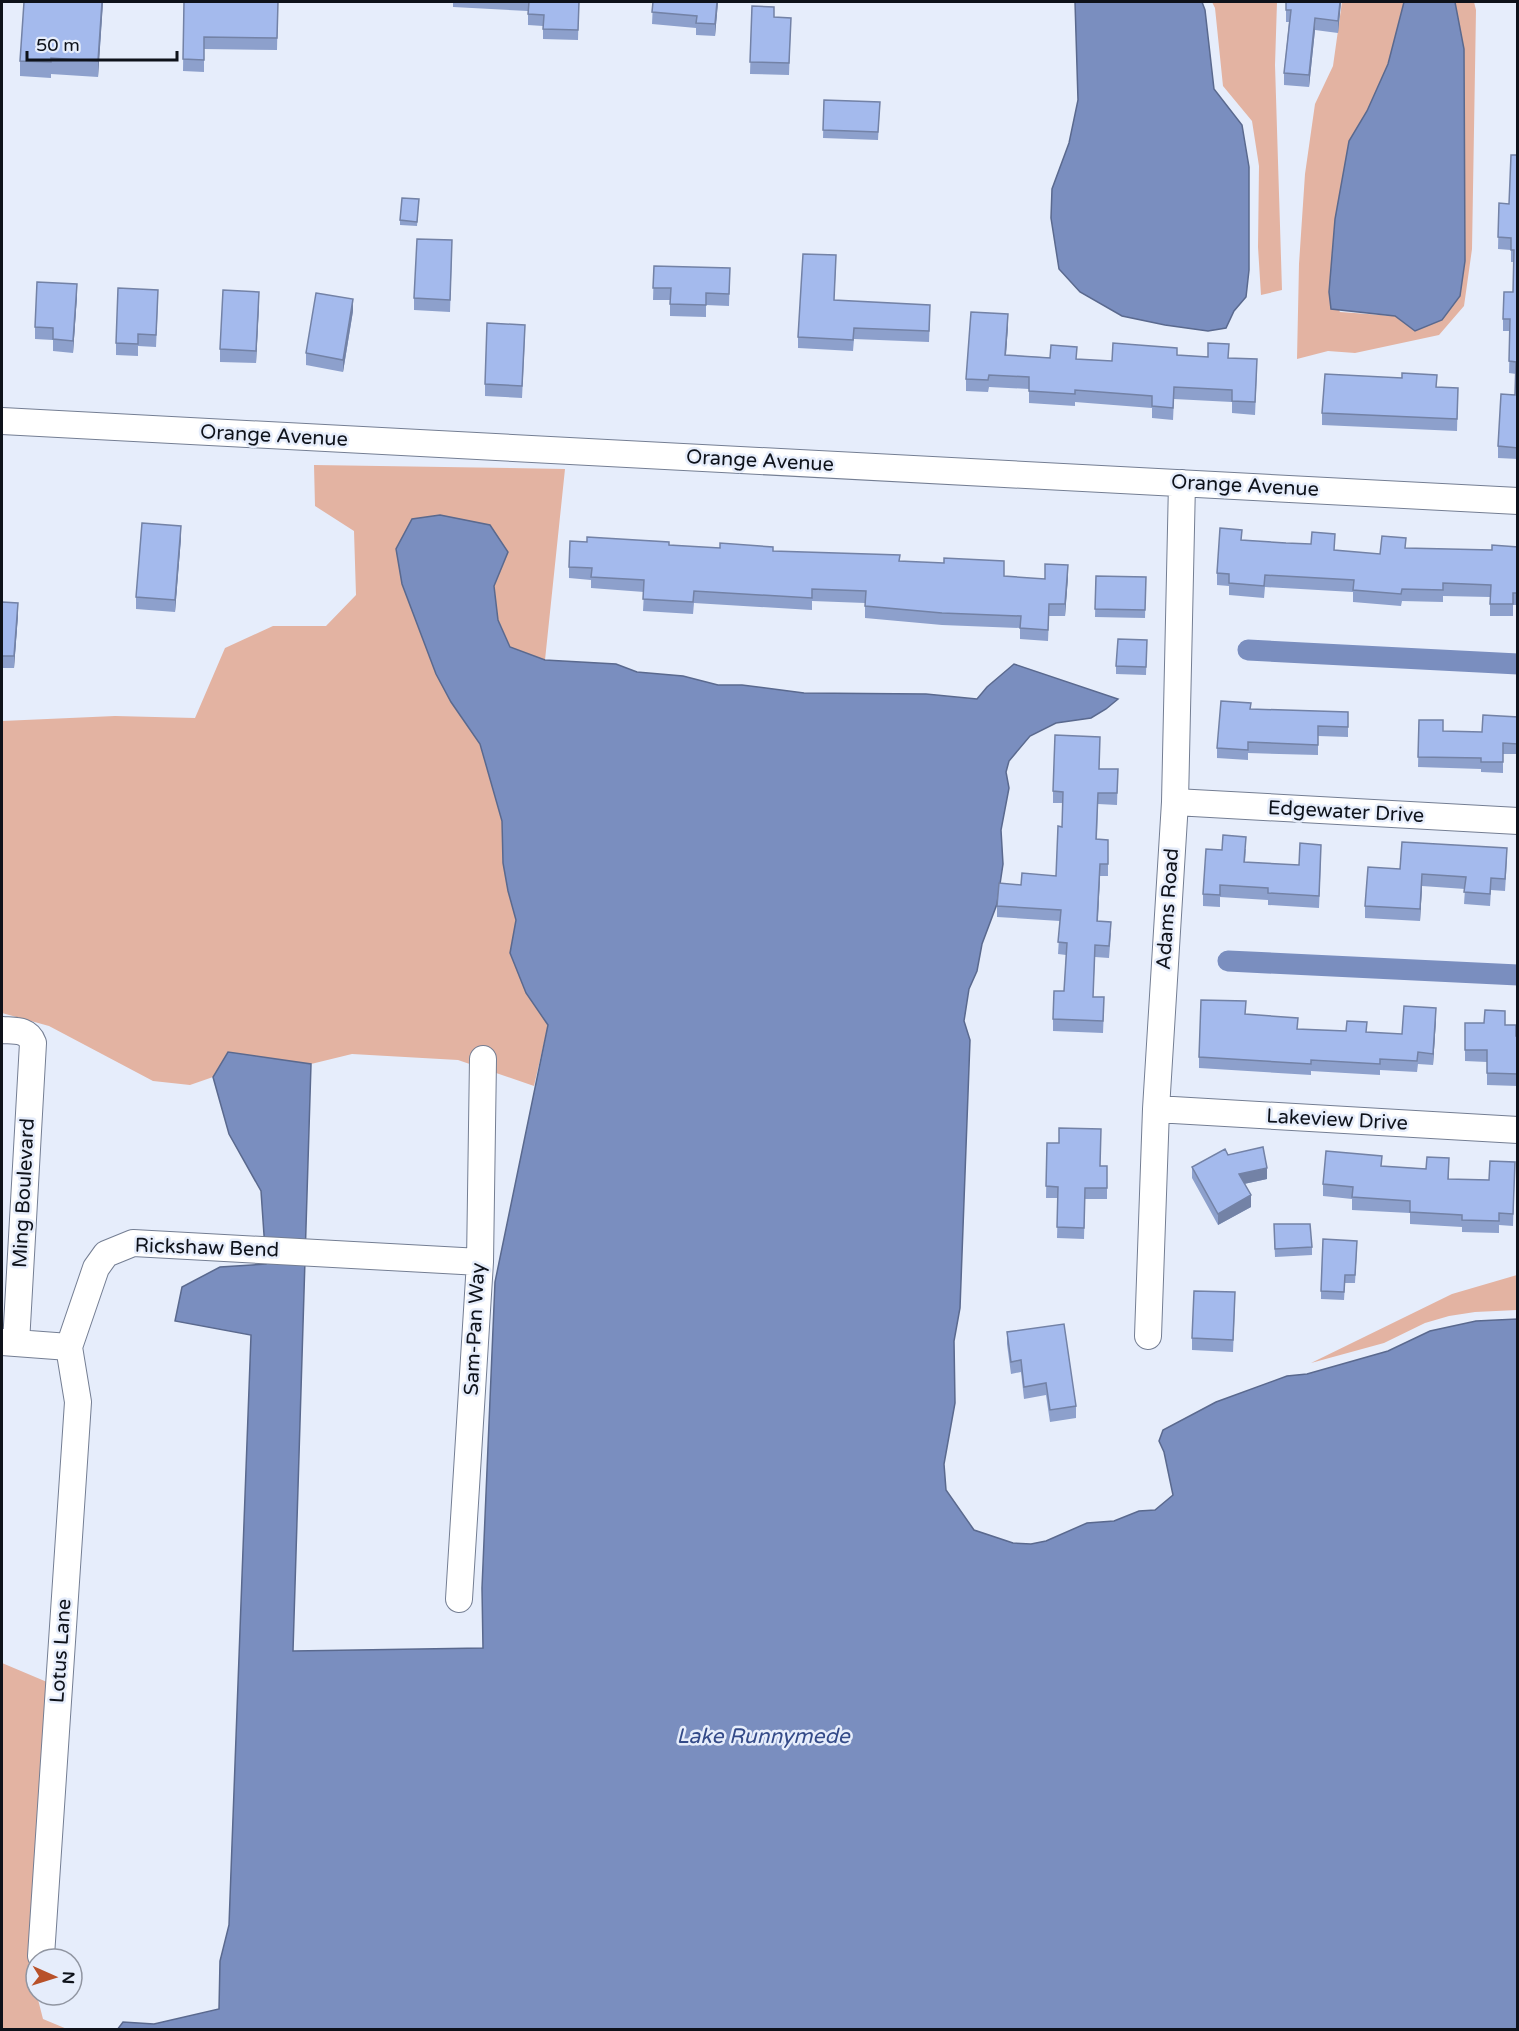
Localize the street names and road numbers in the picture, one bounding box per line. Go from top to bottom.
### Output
street label: Orange Avenue [200,420,348,452]
street label: Orange Avenue [686,445,834,477]
street label: Orange Avenue [1171,470,1319,502]
street label: Edgewater Drive [1267,796,1425,828]
street label: Adams Road [1152,847,1184,971]
street label: Lakeview Drive [1266,1104,1408,1136]
street label: Ming Boulevard [8,1117,40,1269]
street label: Rickshaw Bend [134,1233,280,1263]
street label: Sam-Pan Way [460,1262,490,1396]
street label: Lotus Lane [45,1598,77,1704]

